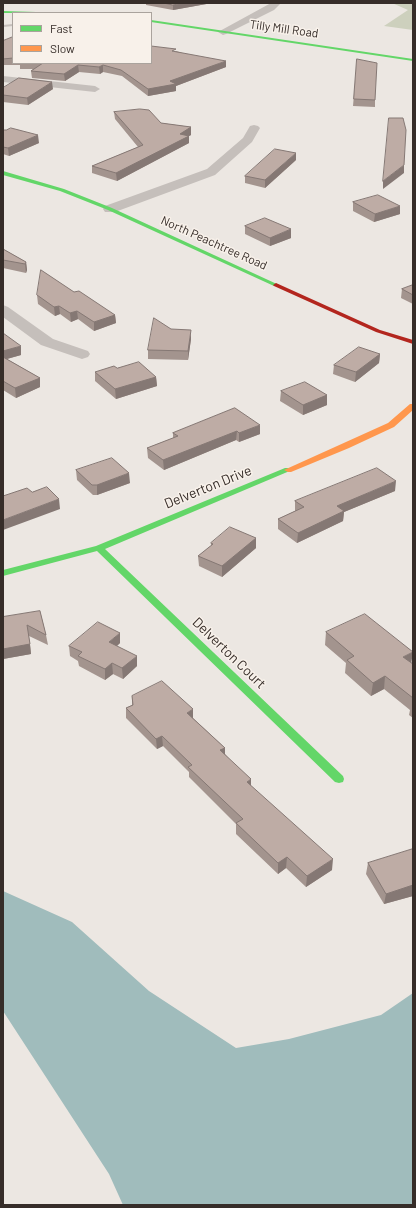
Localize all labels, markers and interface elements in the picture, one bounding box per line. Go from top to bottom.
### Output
legend [12,12,152,64]
street label: Tilly Mill Road [249,17,319,41]
text: Fast [50,21,73,35]
text: Slow [50,41,75,55]
street label: North Peachtree Road [159,213,269,273]
street label: Delverton Drive [162,462,254,512]
street label: Delverton Court [189,614,269,692]

